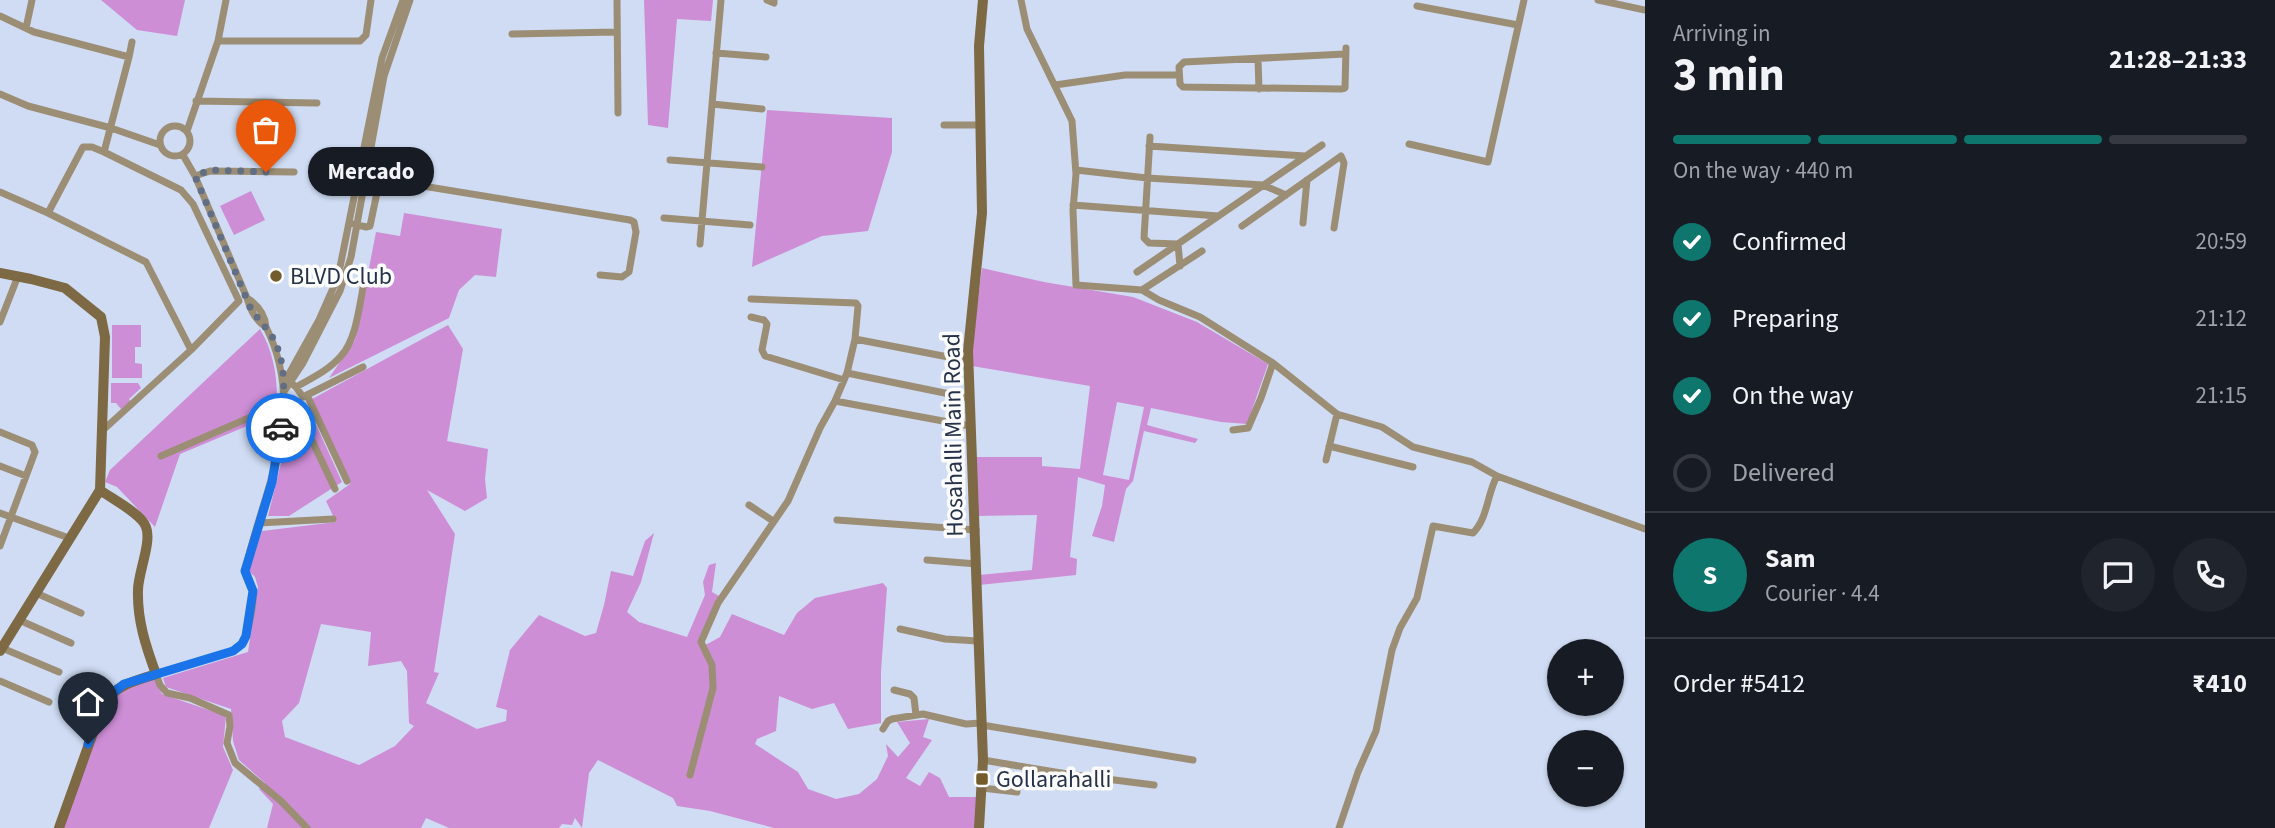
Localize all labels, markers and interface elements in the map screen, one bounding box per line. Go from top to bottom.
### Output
text: Arriving in [1673,17,1771,50]
text: 21:28–21:33 [2109,41,2247,78]
text: 3 min [1673,43,1785,108]
pin [236,100,296,172]
icon: bag [247,111,285,149]
callout: Mercado [308,148,434,196]
text: On the way · 440 m [1673,154,1853,187]
text: Mercado [328,155,414,188]
icon: check [1673,223,1711,261]
text: Confirmed [1732,223,1847,260]
text: 20:59 [2196,225,2247,258]
place label: BLVD Club [290,259,392,294]
marker: BLVD Club [268,268,284,284]
icon: check [1673,300,1711,338]
text: Preparing [1732,300,1838,337]
text: 21:12 [2196,302,2247,335]
street label: Hosahalli Main Road [934,333,973,537]
icon: check [1673,377,1711,415]
text: On the way [1732,377,1853,414]
text: 21:15 [2196,379,2247,412]
courier [246,393,316,463]
icon: car [262,409,300,447]
text: Delivered [1732,454,1835,491]
button: chat [2081,538,2155,612]
button: phone [2173,538,2247,612]
text: Sam [1765,540,1815,577]
text: S [1703,557,1717,594]
text: Courier · 4.4 [1765,577,1880,610]
map controls [1547,639,1624,807]
button: + [1547,639,1624,716]
text: Order #5412 [1673,665,1805,702]
text: ₹410 [2192,665,2247,702]
pin [58,672,118,744]
icon: home [69,683,107,721]
button: − [1547,730,1624,807]
place label: Gollarahalli [996,762,1111,797]
marker: Gollarahalli [974,771,990,787]

